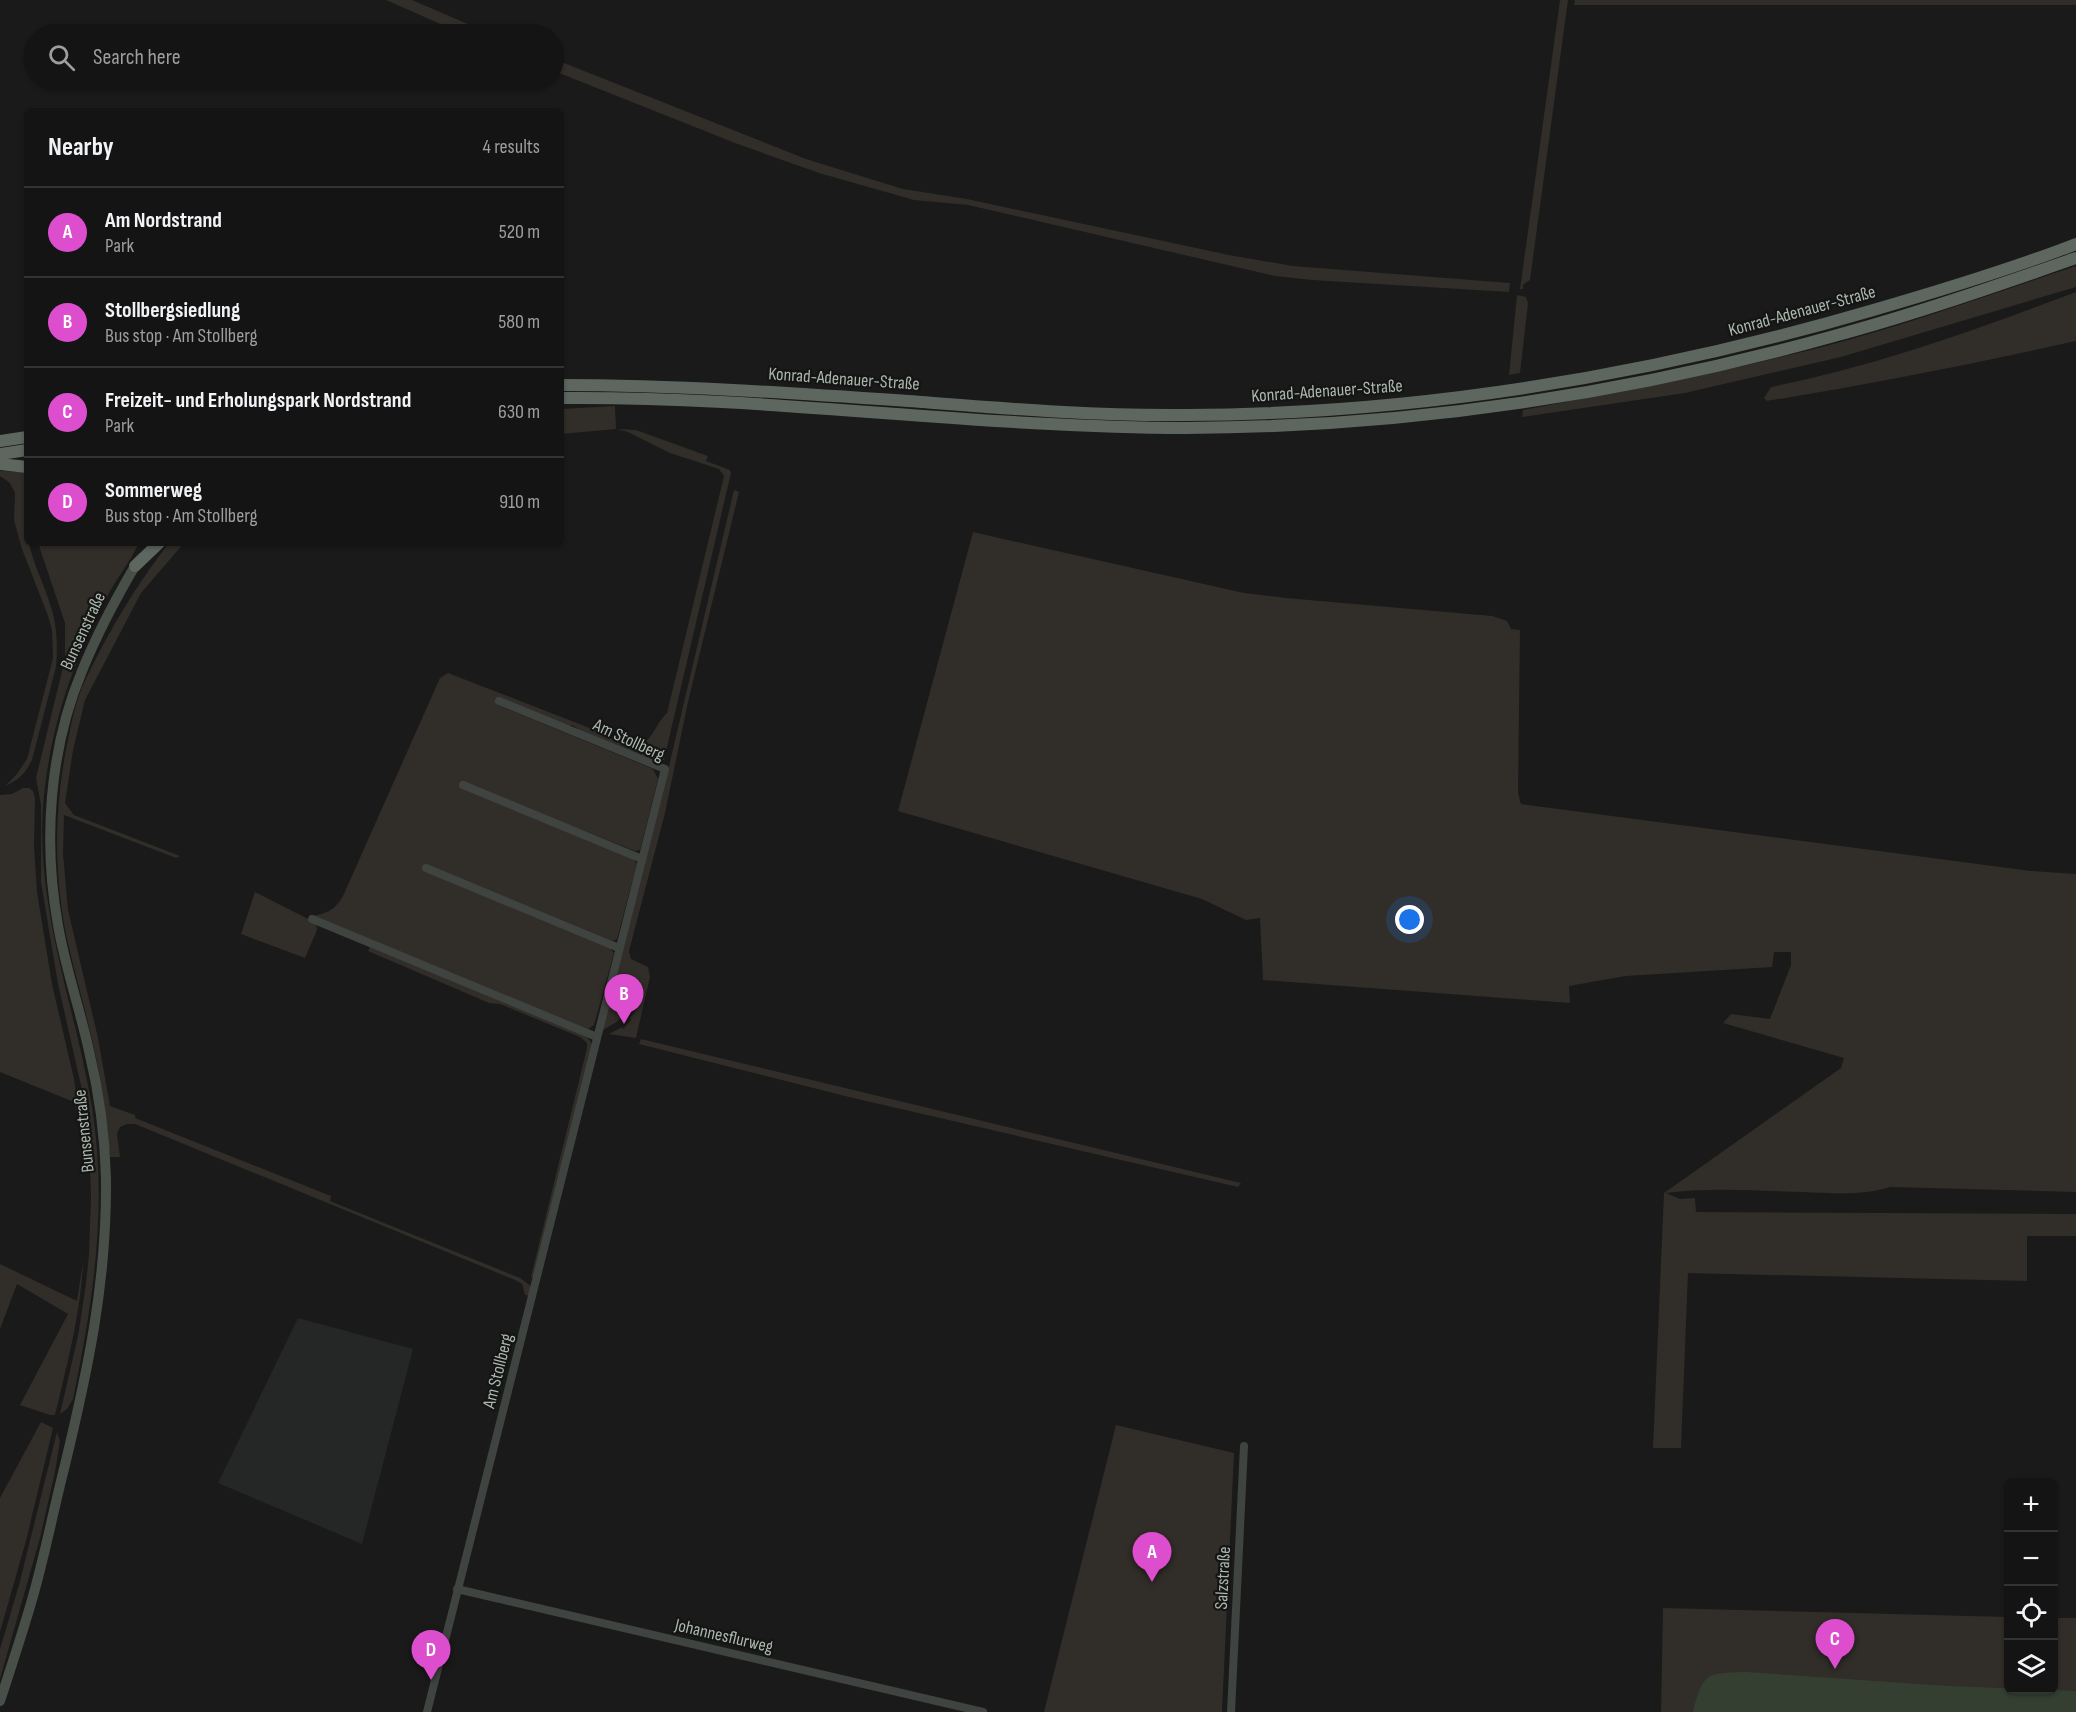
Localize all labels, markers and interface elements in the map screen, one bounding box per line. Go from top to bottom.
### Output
search box [24,24,564,90]
icon: search [45,41,78,74]
text: Search here [93,44,180,71]
text: Nearby [48,132,114,163]
text: 4 results [483,135,540,159]
text: Am Nordstrand [105,207,222,234]
text: A [63,220,72,244]
text: 520 m [499,220,540,244]
text: Park [105,234,134,258]
street label: Konrad-Adenauer-Straße [1726,281,1878,341]
text: Stollbergsiedlung [105,297,240,324]
text: B [63,310,72,334]
text: 580 m [498,310,540,334]
text: Bus stop · Am Stollberg [105,324,257,348]
street label: Konrad-Adenauer-Straße [768,363,920,395]
street label: Konrad-Adenauer-Straße [1251,375,1403,407]
text: Freizeit- und Erholungspark Nordstrand [105,387,411,414]
text: C [62,400,73,424]
text: 630 m [498,400,540,424]
text: Park [105,414,134,438]
text: Sommerweg [105,477,202,504]
text: D [62,490,73,514]
text: 910 m [499,490,540,514]
text: Bus stop · Am Stollberg [105,504,257,528]
street label: Bunsenstraße [56,589,110,673]
street label: Am Stollberg [589,714,668,766]
your location [1395,905,1424,934]
pin: B [604,974,644,1024]
street label: Bunsenstraße [69,1089,99,1173]
street label: Am Stollberg [478,1331,517,1412]
map controls [2004,1478,2058,1694]
button: + [2004,1478,2058,1532]
pin: A [1132,1532,1172,1582]
button: − [2004,1532,2058,1586]
street label: Salzstraße [1211,1546,1235,1610]
button: locate [2004,1586,2058,1640]
street label: Johannesflurweg [672,1614,775,1657]
pin: C [1816,1620,1854,1669]
pin: D [412,1630,450,1680]
button: layers [2004,1640,2058,1694]

